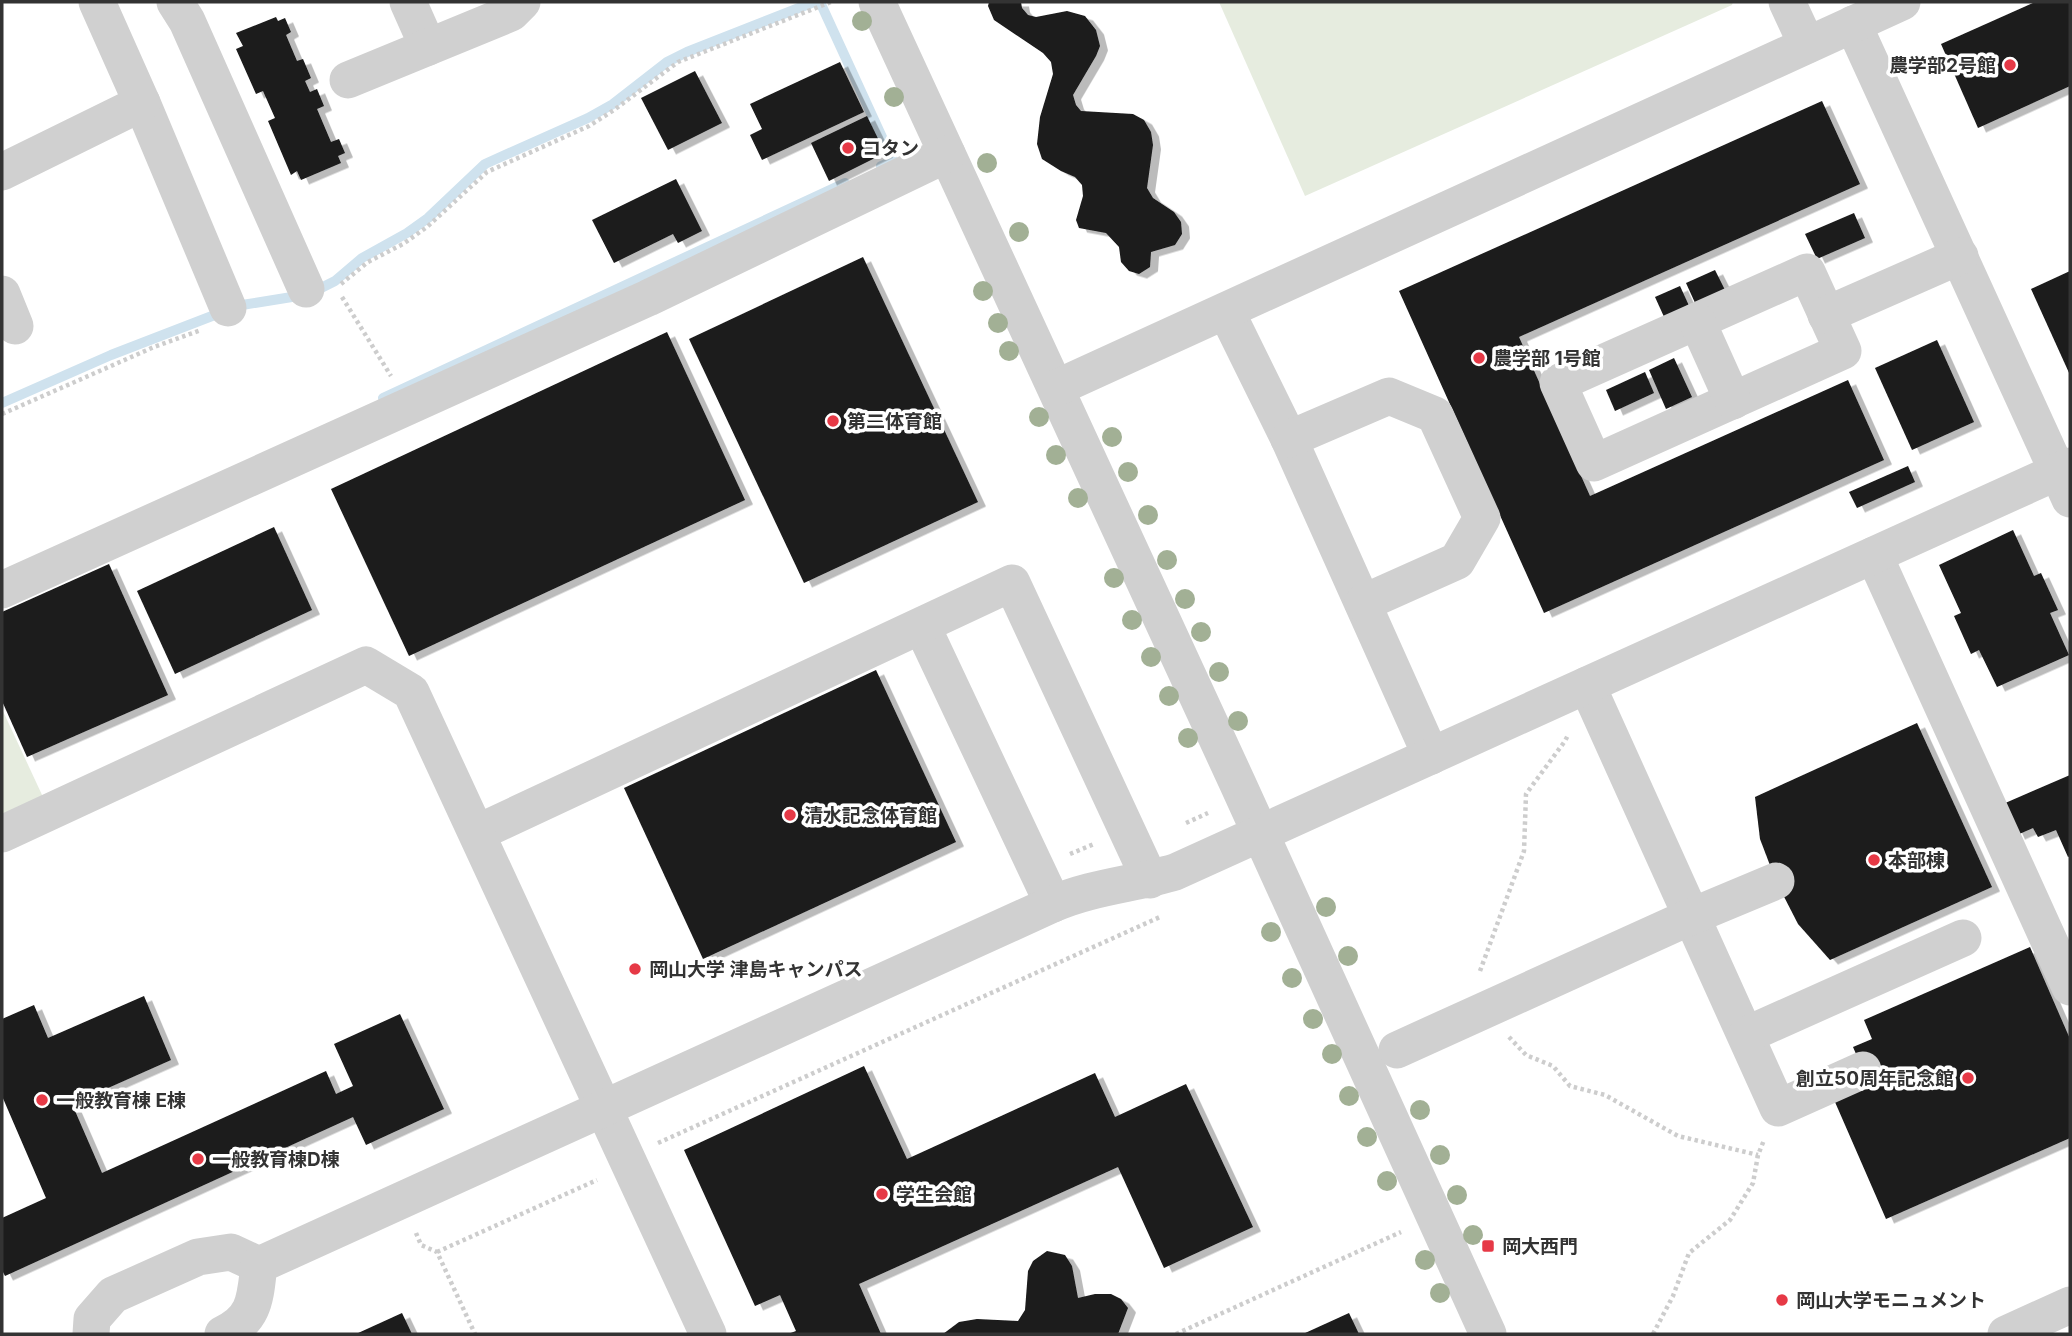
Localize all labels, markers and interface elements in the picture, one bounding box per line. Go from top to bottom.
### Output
place label: 農学部2号館 [1889,54,1996,77]
marker: 農学部2号館 [2002,57,2018,73]
place label: コタン [862,137,919,160]
marker: コタン [840,140,856,156]
place label: 農学部 1号館 [1493,347,1601,370]
marker: 農学部 1号館 [1471,350,1487,366]
place label: 第二体育館 [847,410,942,433]
marker: 第二体育館 [825,413,841,429]
place label: 清水記念体育館 [804,804,937,827]
marker: 清水記念体育館 [782,807,798,823]
place label: 本部棟 [1888,849,1945,872]
marker: 本部棟 [1866,852,1882,868]
place label: 岡山大学 津島キャンパス [649,958,863,981]
marker: 岡山大学 津島キャンパス [627,961,643,977]
place label: 創立50周年記念館 [1796,1067,1954,1090]
marker: 創立50周年記念館 [1960,1070,1976,1086]
place label: 一般教育棟 E棟 [56,1089,186,1112]
marker: 一般教育棟 E棟 [34,1092,50,1108]
place label: 一般教育棟D棟 [212,1148,340,1171]
marker: 一般教育棟D棟 [190,1151,206,1167]
place label: 学生会館 [896,1183,972,1206]
marker: 学生会館 [874,1186,890,1202]
place label: 岡大西門 [1502,1235,1578,1258]
marker: 岡大西門 [1480,1238,1496,1254]
place label: 岡山大学モニュメント [1796,1289,1986,1312]
marker: 岡山大学モニュメント [1774,1292,1790,1308]

